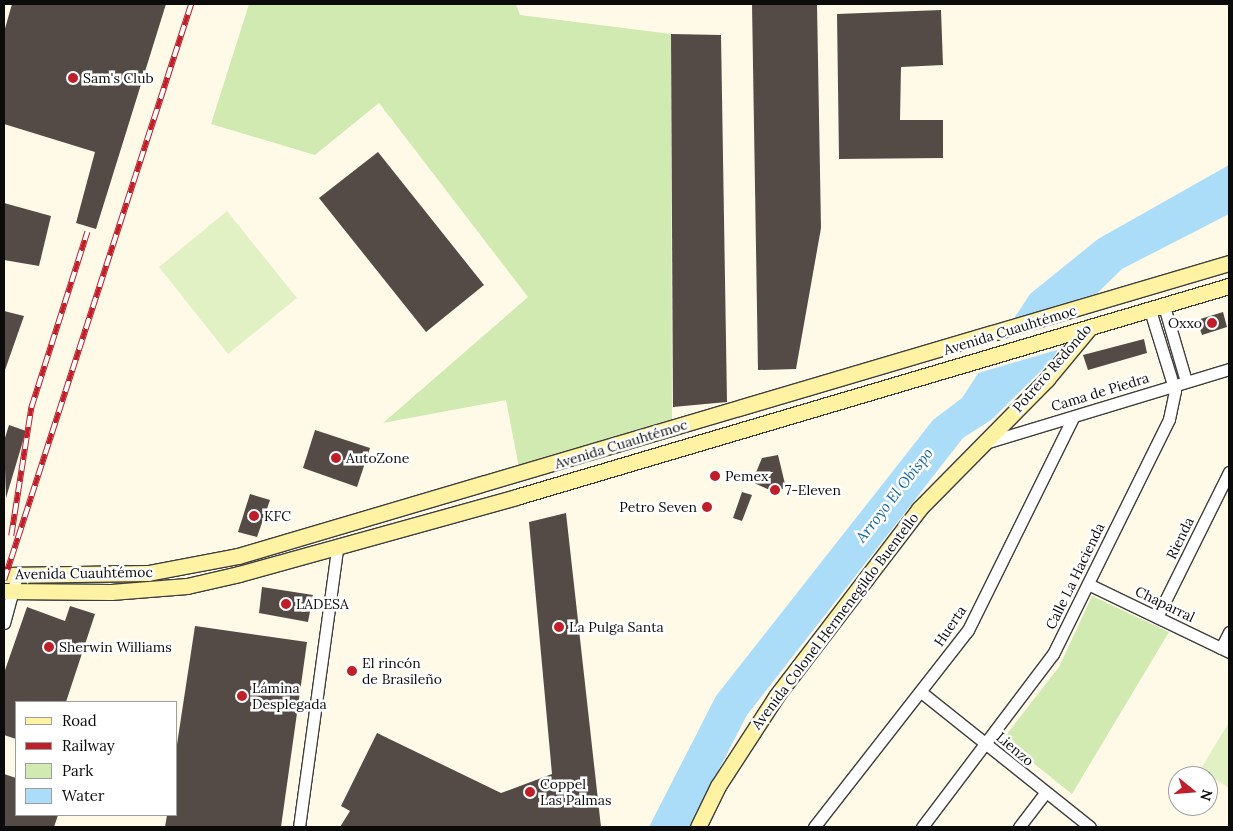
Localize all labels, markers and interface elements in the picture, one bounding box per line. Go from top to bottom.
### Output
place label: Sam's Club [83,70,154,86]
marker: Sam's Club [67,72,79,84]
street label: Avenida Cuauhtémoc [942,302,1078,358]
place label: Oxxo [1168,315,1202,331]
marker: Oxxo [1206,317,1218,329]
street label: Potrero Redondo [1009,321,1095,415]
street label: Cama de Piedra [1049,369,1151,415]
street label: Avenida Cuauhtémoc [553,416,689,472]
water label: Arroyo El Obispo [852,444,936,546]
place label: AutoZone [346,450,409,466]
marker: AutoZone [330,452,342,464]
place label: Pemex [725,468,768,484]
marker: Pemex [709,470,721,482]
place label: 7-Eleven [785,482,841,498]
marker: 7-Eleven [769,484,781,496]
place label: Petro Seven [619,499,697,515]
marker: Petro Seven [701,501,713,513]
place label: KFC [264,508,291,524]
street label: Avenida Colonel Hermenegildo Buentello [748,509,922,733]
marker: KFC [248,510,260,522]
street label: Rienda [1163,514,1197,562]
street label: Calle La Hacienda [1042,520,1108,632]
street label: Avenida Cuauhtémoc [15,563,153,583]
street label: Chaparral [1133,582,1197,626]
place label: LADESA [296,596,349,612]
marker: LADESA [280,598,292,610]
street label: Huerta [930,602,970,650]
place label: La Pulga Santa [569,619,664,635]
marker: La Pulga Santa [553,621,565,633]
place label: Sherwin Williams [59,639,172,655]
marker: Sherwin Williams [43,641,55,653]
place label: El rincón de Brasileño [362,655,442,688]
marker: El rincón de Brasileño [346,665,358,677]
place label: Lámina Desplegada [252,680,327,712]
marker: Lámina Desplegada [236,690,248,702]
legend [15,701,178,816]
text: Road [62,711,97,730]
street label: Lienzo [993,729,1037,769]
text: Railway [62,736,115,755]
text: Park [62,761,93,780]
north arrow [1168,766,1218,816]
place label: Coppel Las Palmas [540,776,611,809]
text: Water [62,786,104,805]
marker: Coppel Las Palmas [524,786,536,798]
text: N [1196,787,1217,803]

